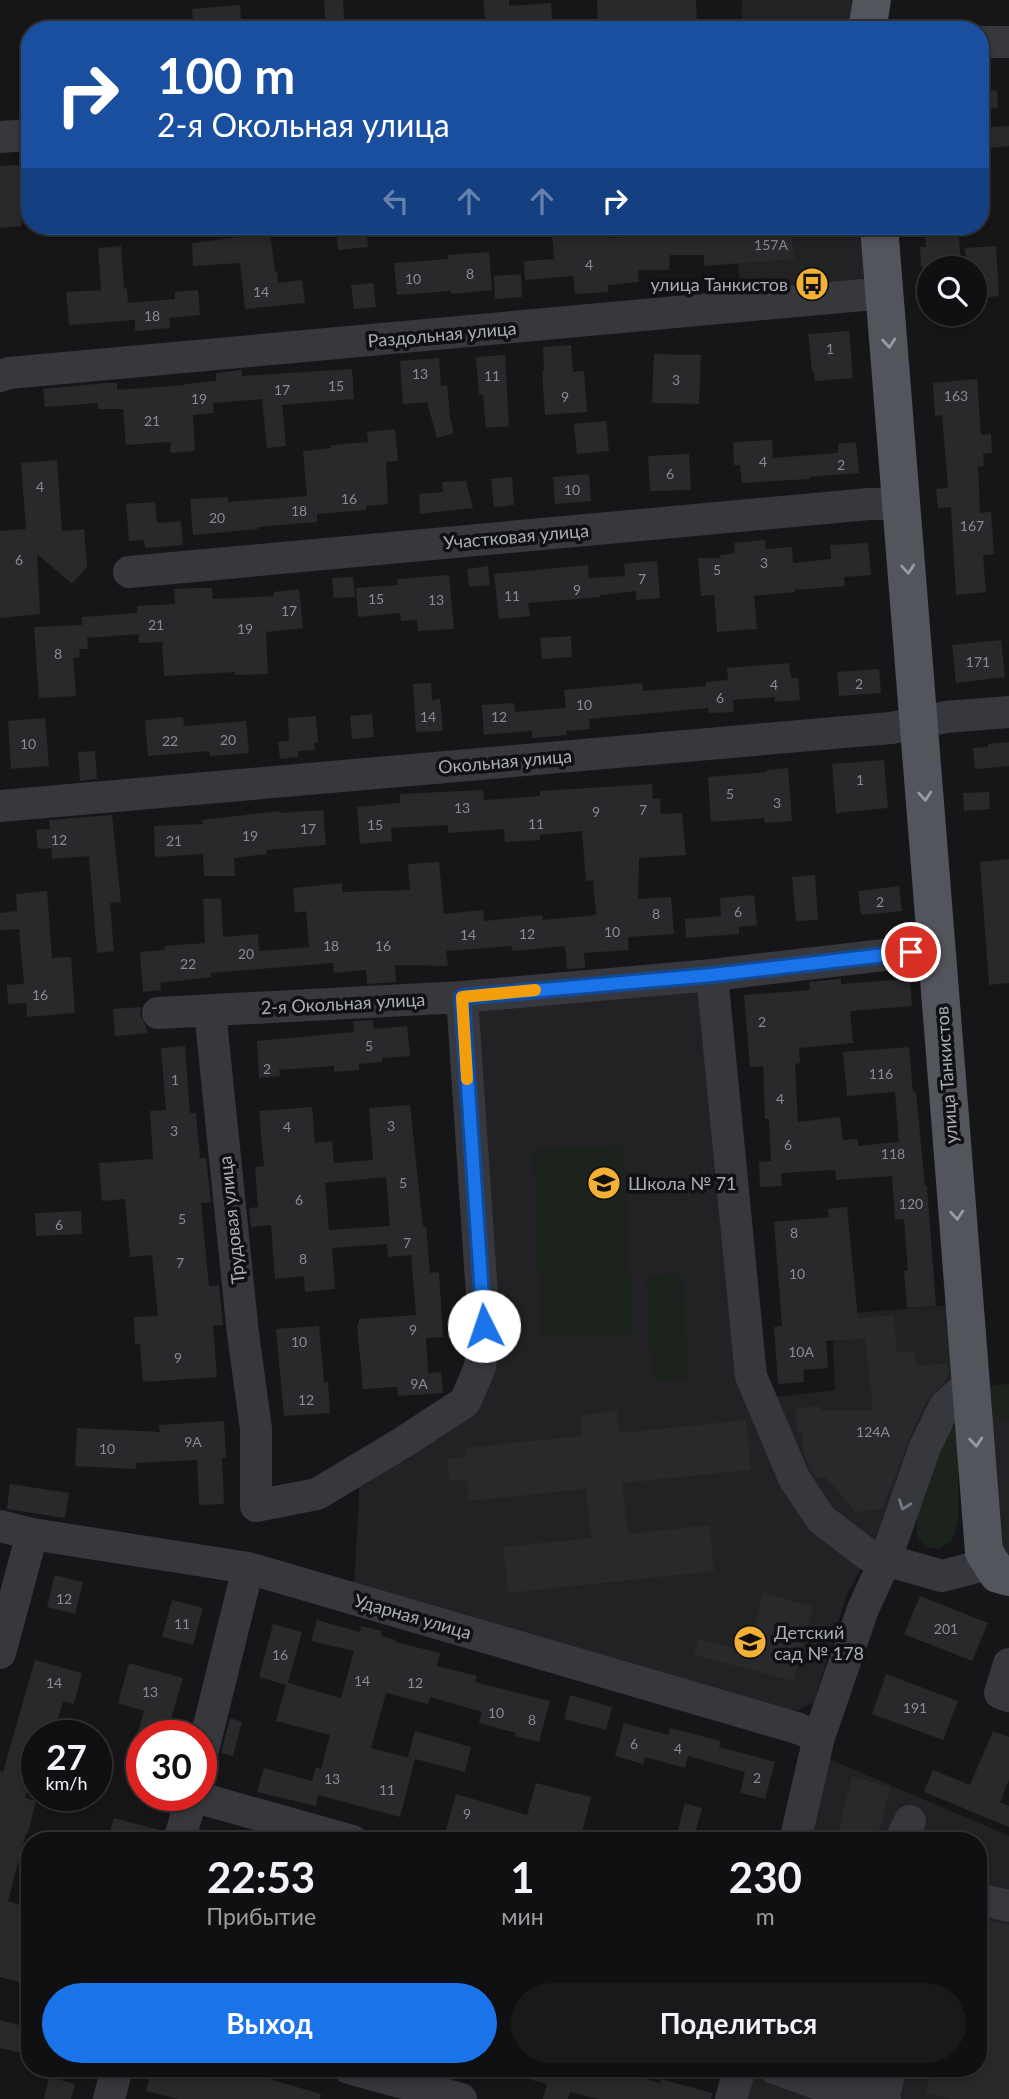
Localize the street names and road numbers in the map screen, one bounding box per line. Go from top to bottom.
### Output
street label: Раздольная улица [367,317,517,351]
street label: Участковая улица [442,519,590,553]
street label: Окольная улица [437,744,573,778]
street label: 2-я Окольная улица [260,988,426,1018]
street label: улица Танкистов [930,1006,962,1144]
street label: Трудовая улица [213,1155,249,1285]
street label: Ударная улица [352,1589,474,1643]

